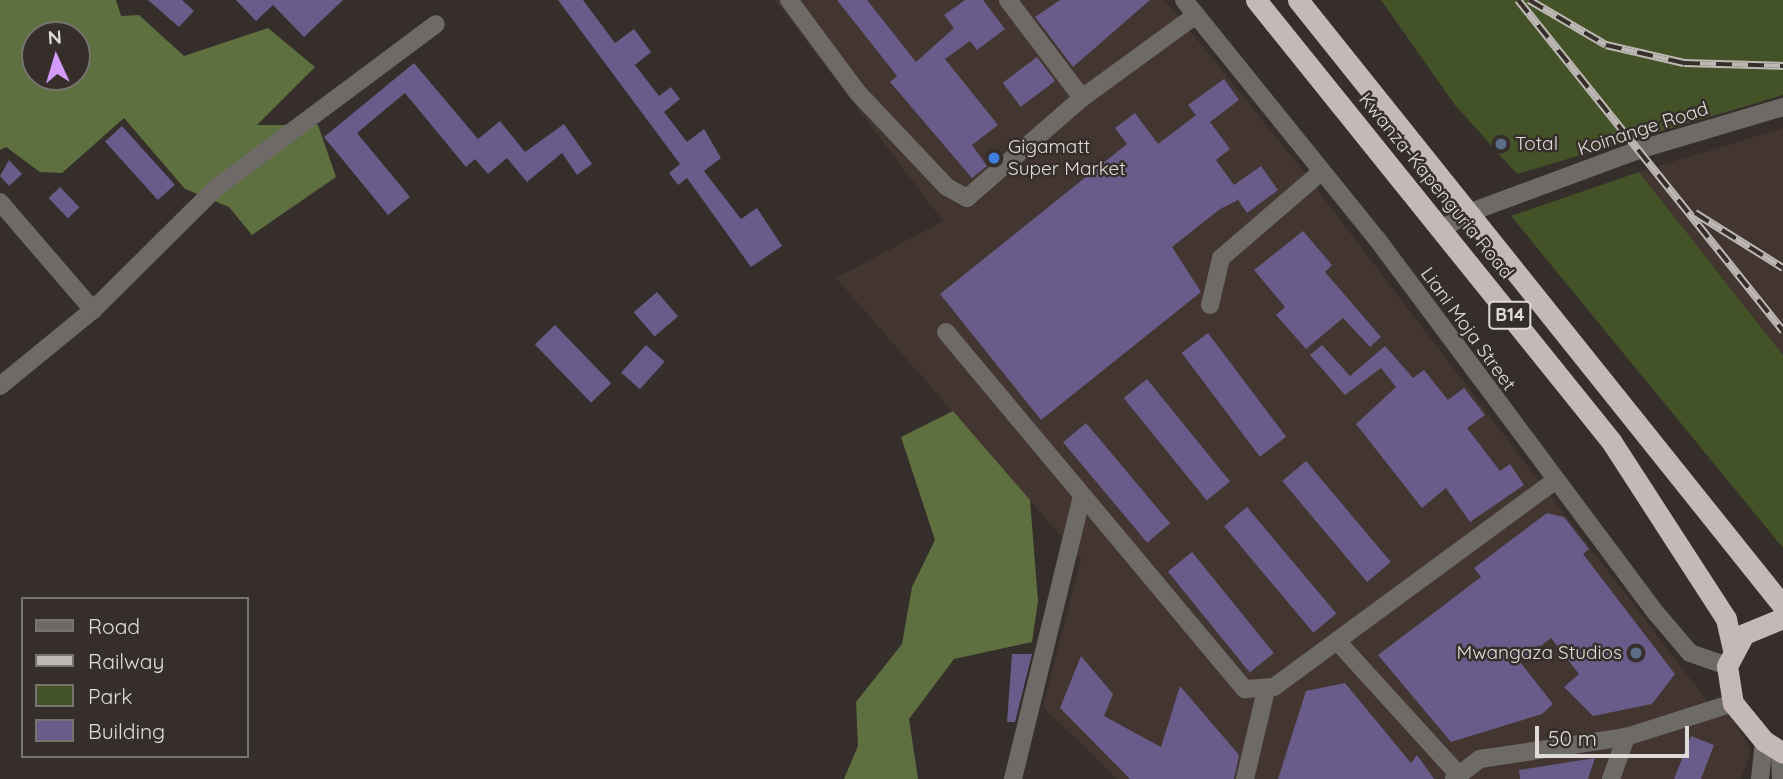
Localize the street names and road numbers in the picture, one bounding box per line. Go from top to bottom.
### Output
street label: Kwanza-Kapenguria Road [1354,88,1518,284]
street label: Koinange Road [1575,97,1711,161]
street label: Liani Moja Street [1416,263,1520,395]
road number: B14 [1487,300,1533,330]

